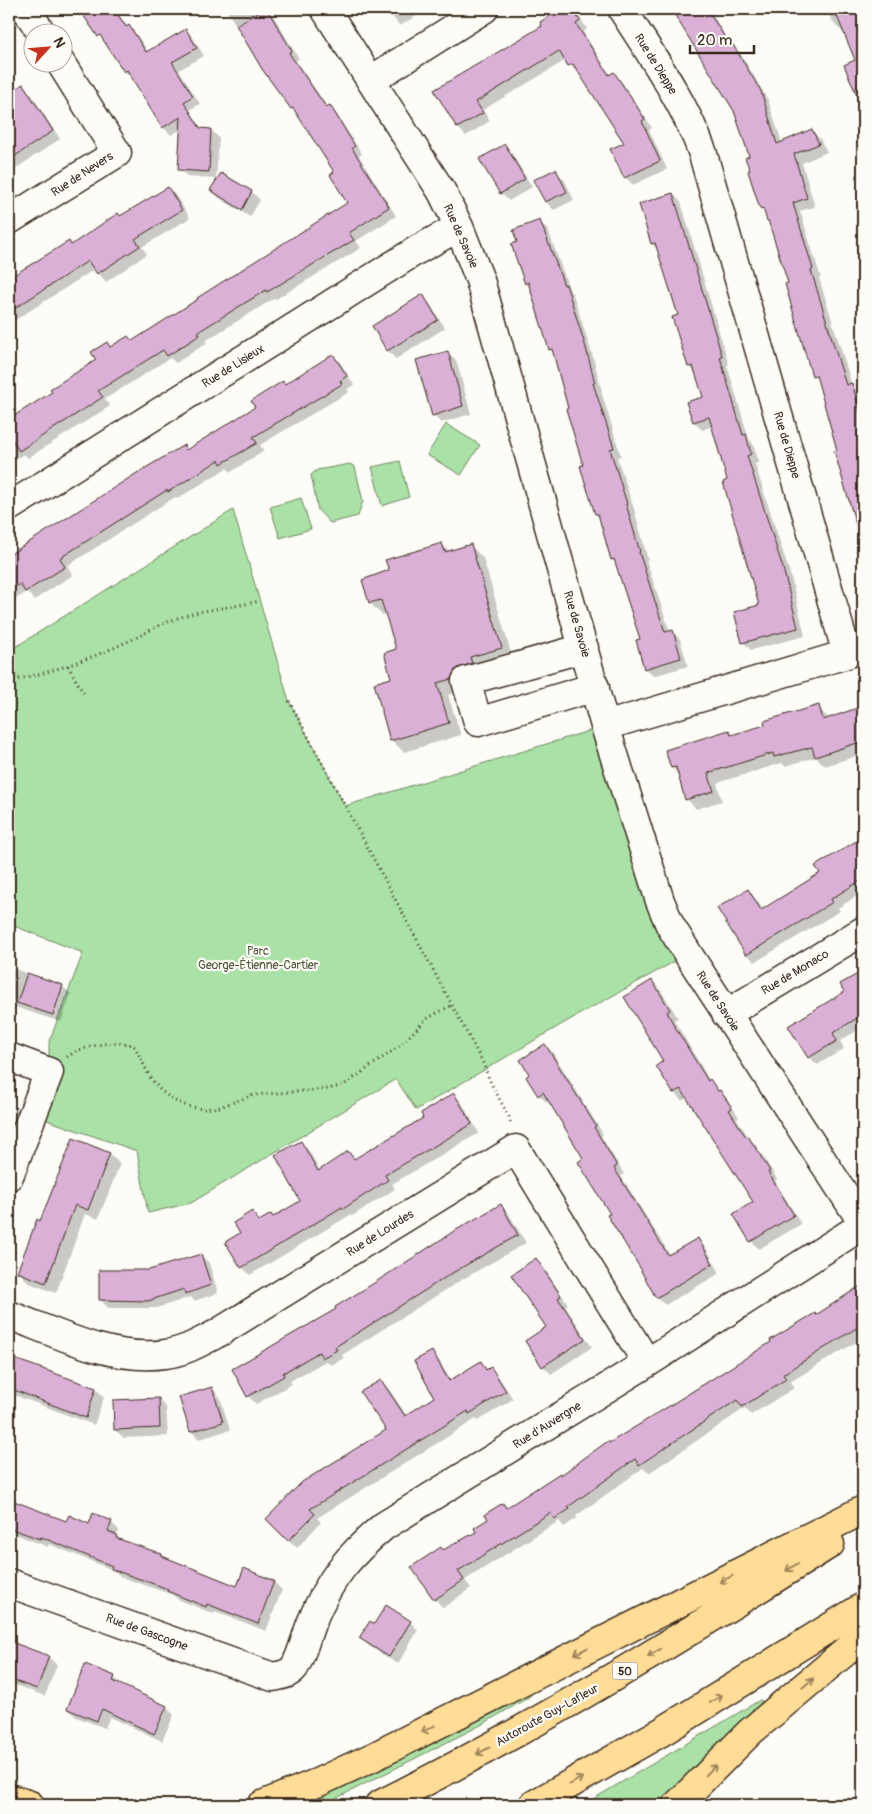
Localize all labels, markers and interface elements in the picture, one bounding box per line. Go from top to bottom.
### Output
north arrow [22,22,72,72]
scale bar [690,22,753,54]
street label: Rue de Dieppe [631,31,680,97]
text: 20 m [697,31,732,50]
text: N [50,35,69,51]
street label: Rue de Nevers [48,148,117,200]
street label: Rue de Savoie [440,202,481,271]
street label: Rue de Lisieux [199,341,267,391]
street label: Rue de Dieppe [770,410,803,480]
street label: Rue de Savoie [560,589,593,659]
park label: Parc George-Étienne-Cartier [198,944,319,973]
street label: Rue de Monaco [759,946,832,998]
street label: Rue de Savoie [693,968,743,1034]
street label: Rue de Lourdes [344,1206,417,1260]
street label: Rue d'Auvergne [510,1398,584,1452]
one-way arrow [786,1563,800,1573]
one-way arrow [719,1574,734,1584]
street label: Rue de Gascogne [104,1611,190,1654]
one-way arrow [573,1647,588,1657]
one-way arrow [647,1648,661,1658]
road number: 50 [612,1662,638,1680]
one-way arrow [801,1678,814,1689]
street label: Autoroute Guy-Lafleur [493,1681,602,1750]
one-way arrow [708,1694,722,1704]
one-way arrow [420,1724,435,1734]
one-way arrow [475,1746,490,1756]
one-way arrow [705,1764,717,1776]
one-way arrow [568,1776,582,1786]

